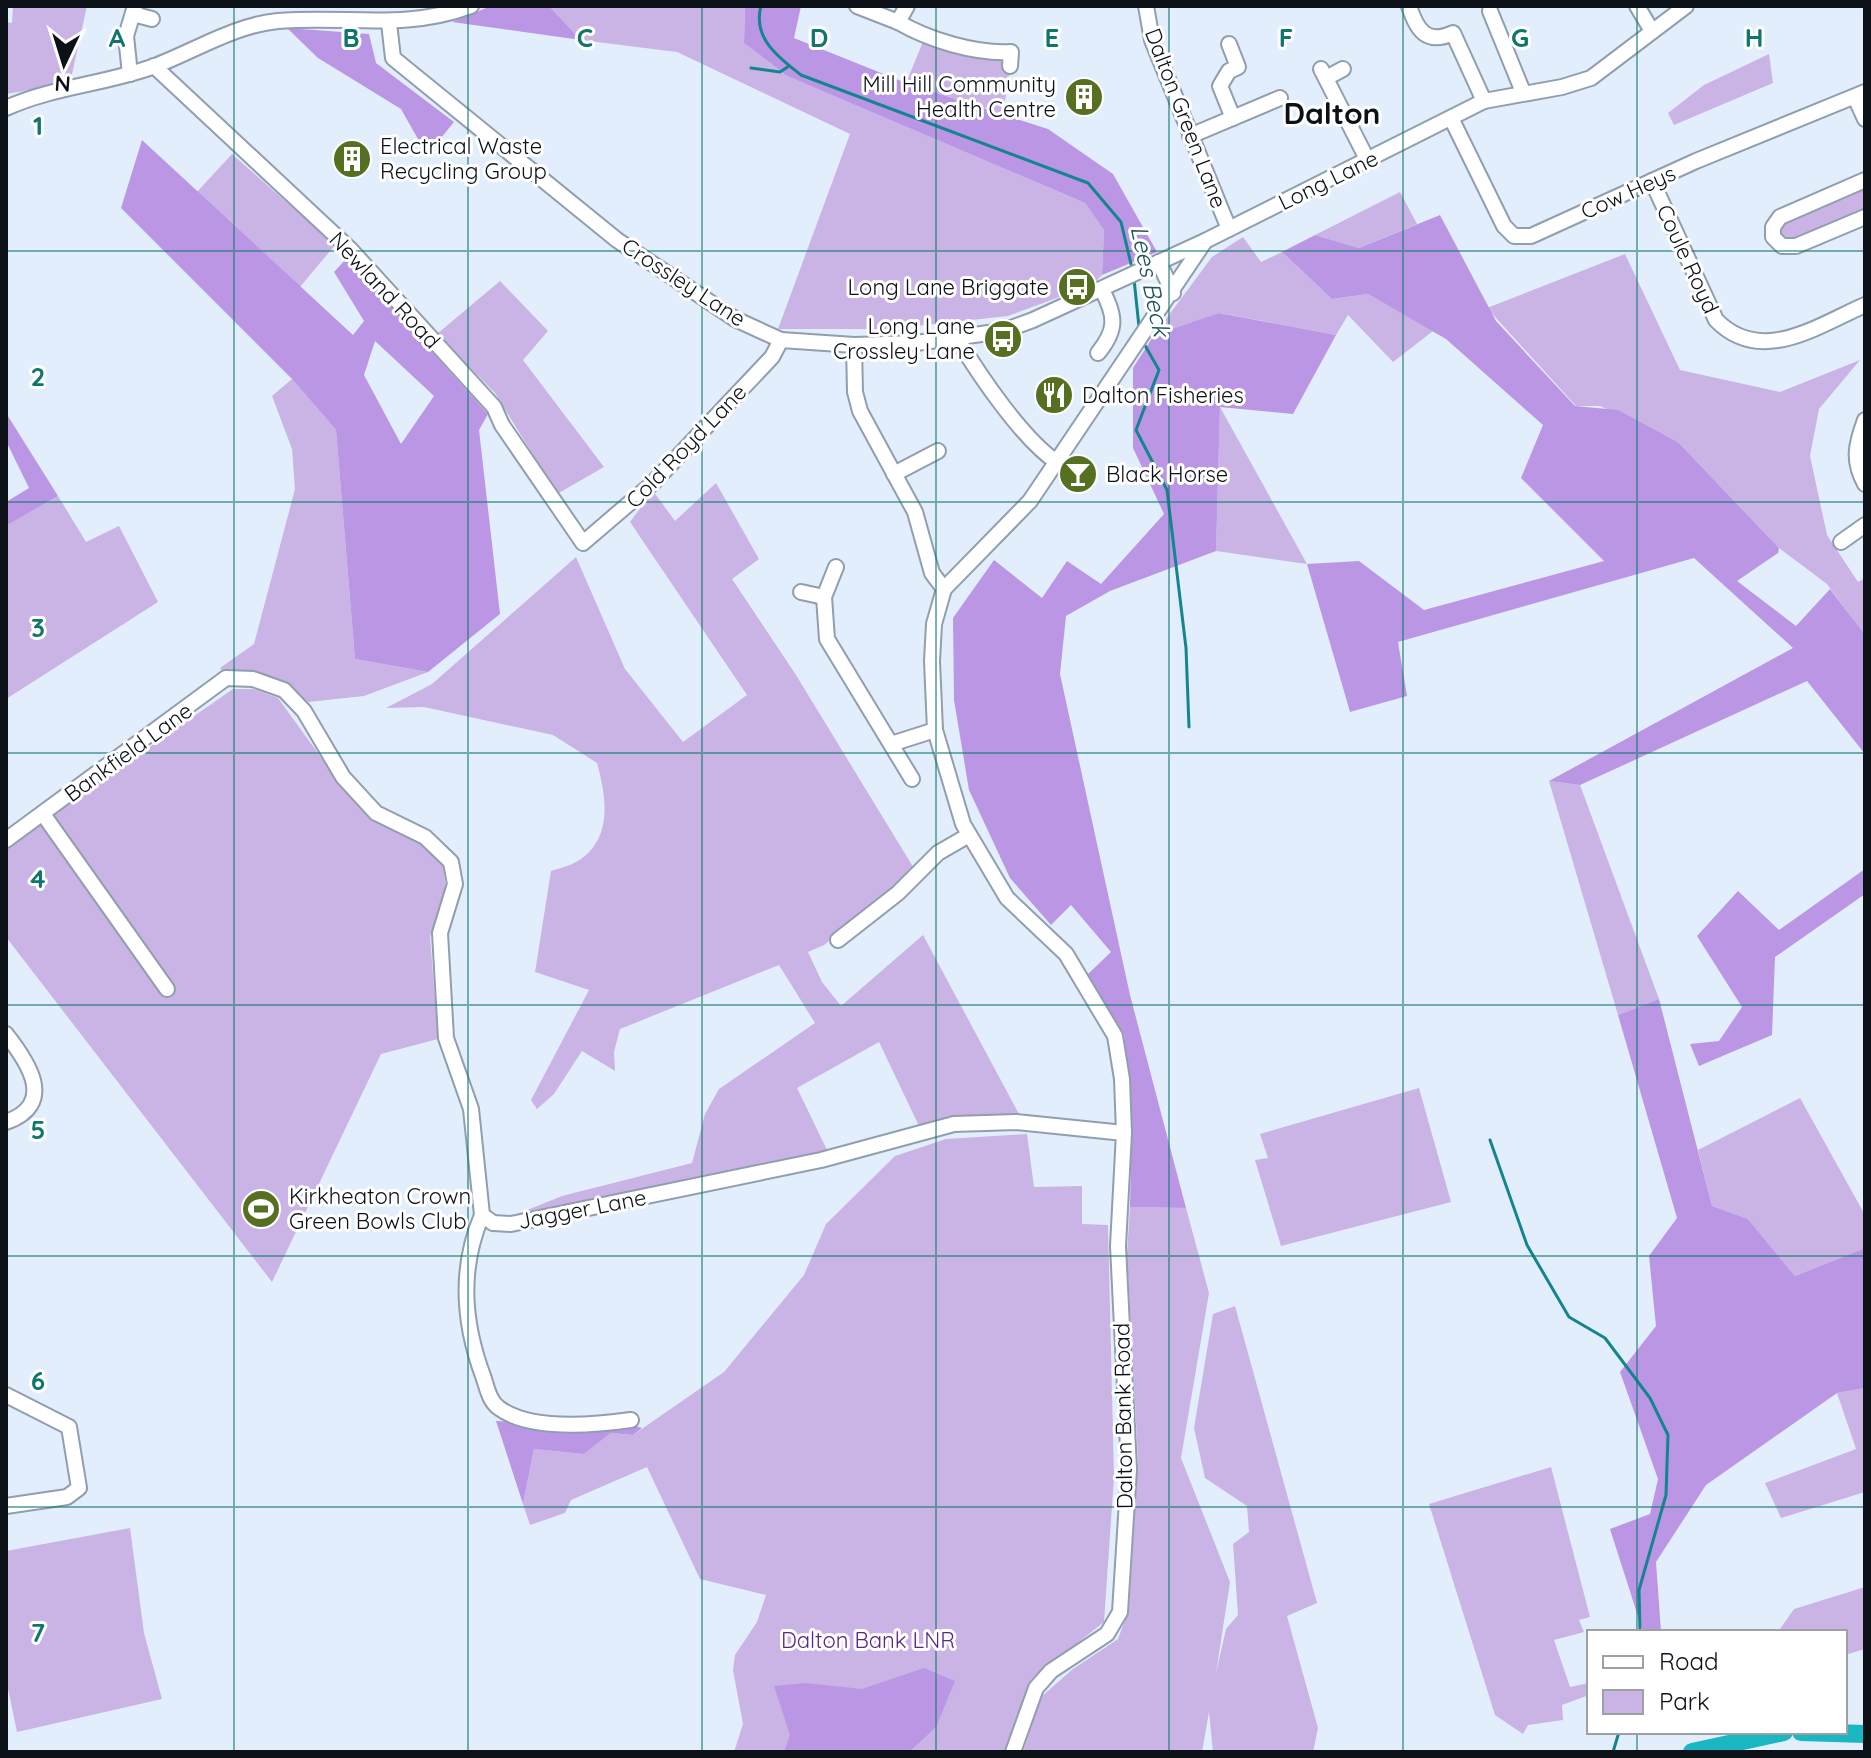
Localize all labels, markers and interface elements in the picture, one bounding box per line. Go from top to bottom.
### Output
text: A [109,21,126,54]
text: B [342,21,360,54]
text: C [577,21,593,54]
text: D [810,21,828,54]
text: E [1045,21,1059,54]
text: F [1279,21,1293,54]
text: G [1511,21,1529,54]
text: H [1745,21,1763,54]
north arrow [24,24,104,104]
street label: Dalton Green Lane [1139,24,1233,212]
text: N [54,69,72,98]
place label: Mill Hill Community Health Centre [863,70,1056,123]
building icon: Mill Hill Community Health Centre [1063,76,1105,118]
district label: Dalton [1283,94,1381,132]
text: 1 [33,109,43,142]
place label: Electrical Waste Recycling Group [380,132,547,185]
building icon: Electrical Waste Recycling Group [331,138,373,180]
street label: Long Lane [1273,144,1383,216]
street label: Cow Heys [1576,159,1680,225]
street label: Coule Royd [1651,200,1725,318]
water label: Lees Beck [1125,223,1178,341]
street label: Newland Road [324,226,446,354]
street label: Crossley Lane [617,232,751,332]
bus stop icon: Long Lane Briggate [1056,266,1098,308]
place label: Long Lane Briggate [847,273,1049,301]
place label: Long Lane Crossley Lane [833,312,975,365]
bus stop icon: Long Lane Crossley Lane [982,318,1024,360]
text: 2 [31,360,45,393]
restaurant icon: Dalton Fisheries [1033,374,1075,416]
street label: Cold Royd Lane [620,378,752,514]
place label: Dalton Fisheries [1082,381,1244,409]
bar icon: Black Horse [1057,453,1099,495]
place label: Black Horse [1106,460,1228,488]
text: 3 [31,611,45,644]
street label: Bankfield Lane [58,696,198,808]
text: 4 [30,862,46,895]
text: 5 [31,1113,45,1146]
place label: Kirkheaton Crown Green Bowls Club [289,1182,471,1235]
street label: Jagger Lane [516,1183,648,1235]
sports icon: Kirkheaton Crown Green Bowls Club [240,1188,282,1230]
street label: Dalton Bank Road [1107,1323,1139,1509]
text: 6 [31,1364,45,1397]
text: 7 [31,1616,45,1649]
park label: Dalton Bank LNR [781,1626,955,1654]
legend [1587,1630,1847,1734]
text: Road [1659,1646,1719,1676]
text: Park [1659,1686,1710,1716]

